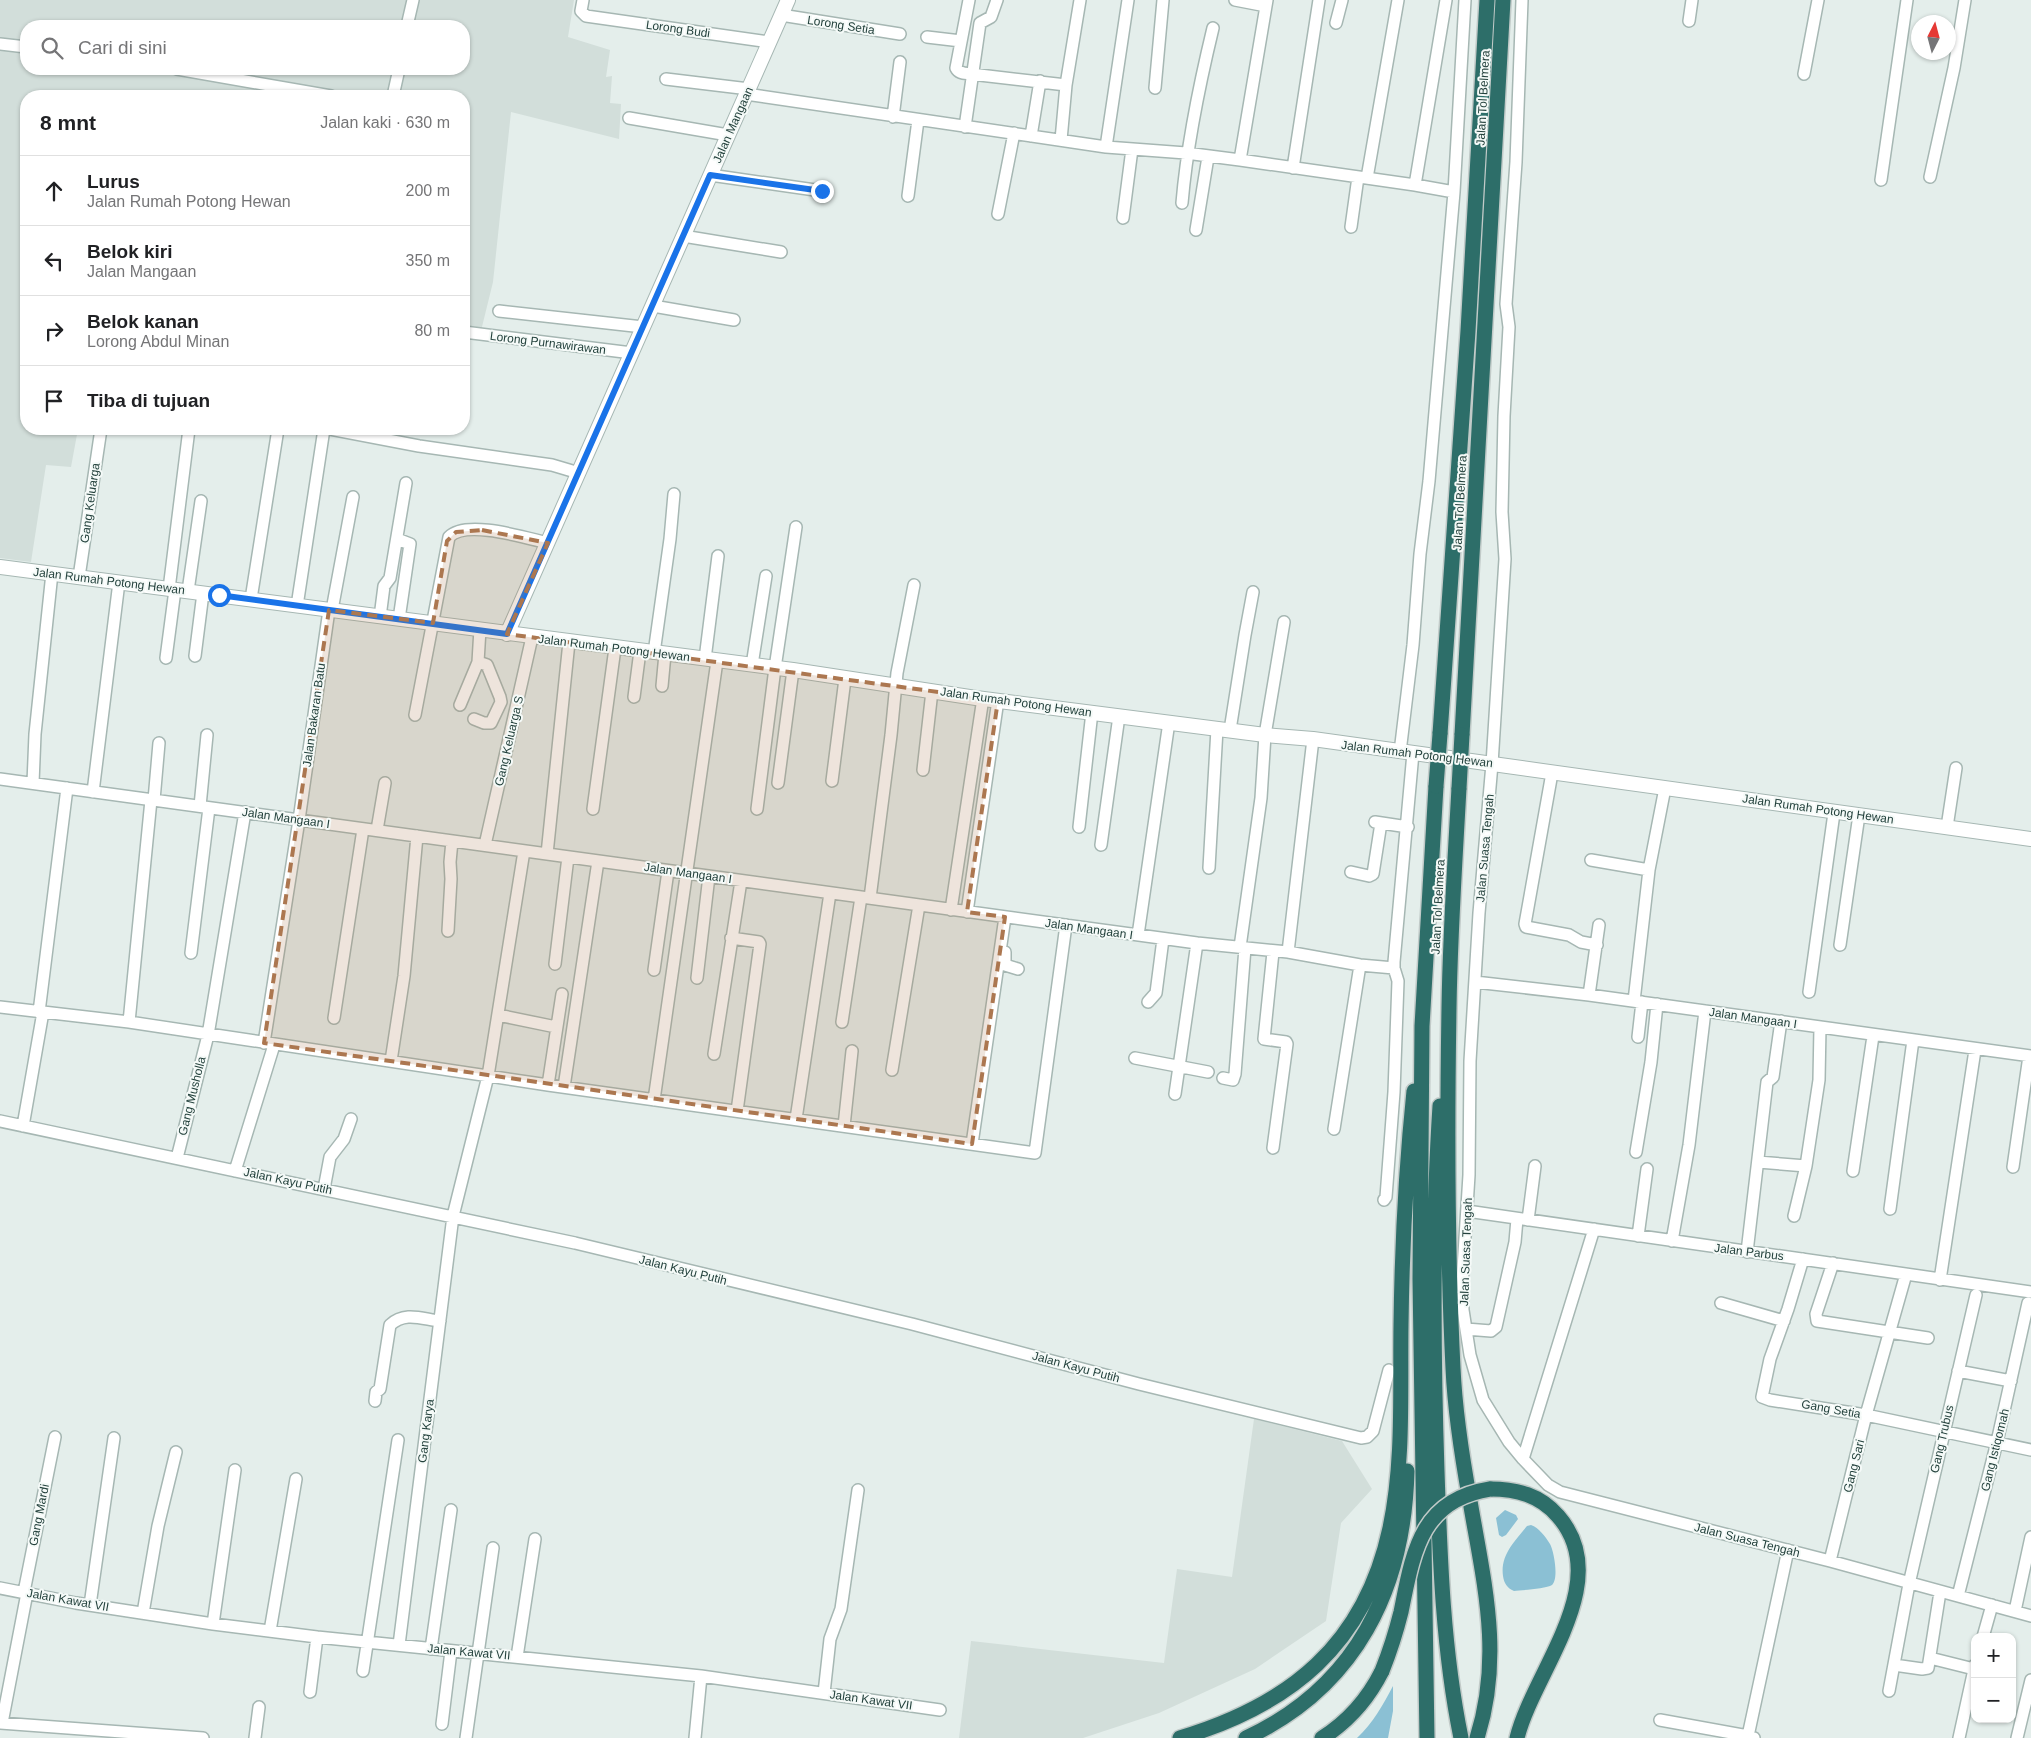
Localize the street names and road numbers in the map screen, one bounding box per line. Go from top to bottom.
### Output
street label: Lorong Setia [806,13,876,37]
street label: Lorong Budi [645,18,711,40]
street label: Jalan Tol Belmera [1474,50,1492,146]
street label: Jalan Mangaan [710,85,756,165]
street label: Lorong Purnawirawan [489,329,607,357]
street label: Jalan Tol Belmera [1451,455,1469,551]
street label: Gang Keluarga [77,462,103,544]
street label: Jalan Rumah Potong Hewan [32,565,186,597]
street label: Jalan Rumah Potong Hewan [537,632,691,664]
street label: Jalan Bakaran Batu [300,662,328,768]
street label: Jalan Rumah Potong Hewan [939,684,1093,720]
street label: Gang Keluarga S [492,695,526,787]
street label: Jalan Rumah Potong Hewan [1340,738,1494,770]
street label: Jalan Rumah Potong Hewan [1741,791,1895,827]
street label: Jalan Suasa Tengah [1473,793,1497,903]
street label: Jalan Mangaan I [241,805,331,831]
street label: Jalan Tol Belmera [1429,859,1447,955]
street label: Jalan Mangaan I [643,860,733,886]
street label: Jalan Mangaan I [1044,916,1134,942]
street label: Jalan Mangaan I [1708,1005,1798,1031]
street label: Gang Musholla [175,1055,209,1137]
street label: Jalan Kayu Putih [242,1165,334,1197]
street label: Jalan Suasa Tengah [1457,1198,1475,1306]
street label: Jalan Parbus [1713,1241,1785,1263]
street label: Jalan Kayu Putih [638,1252,728,1288]
street label: Jalan Kayu Putih [1031,1349,1121,1385]
street label: Gang Setia [1800,1397,1862,1421]
street label: Gang Karya [415,1398,437,1464]
street label: Gang Trubus [1927,1404,1957,1474]
street label: Gang Istiqomah [1978,1407,2012,1493]
street label: Gang Sari [1841,1438,1867,1494]
street label: Gang Mardi [26,1483,52,1547]
street label: Jalan Suasa Tengah [1693,1520,1801,1560]
street label: Jalan Kawat VII [26,1586,110,1614]
street label: Jalan Kawat VII [427,1641,511,1663]
street label: Jalan Kawat VII [829,1687,913,1713]

